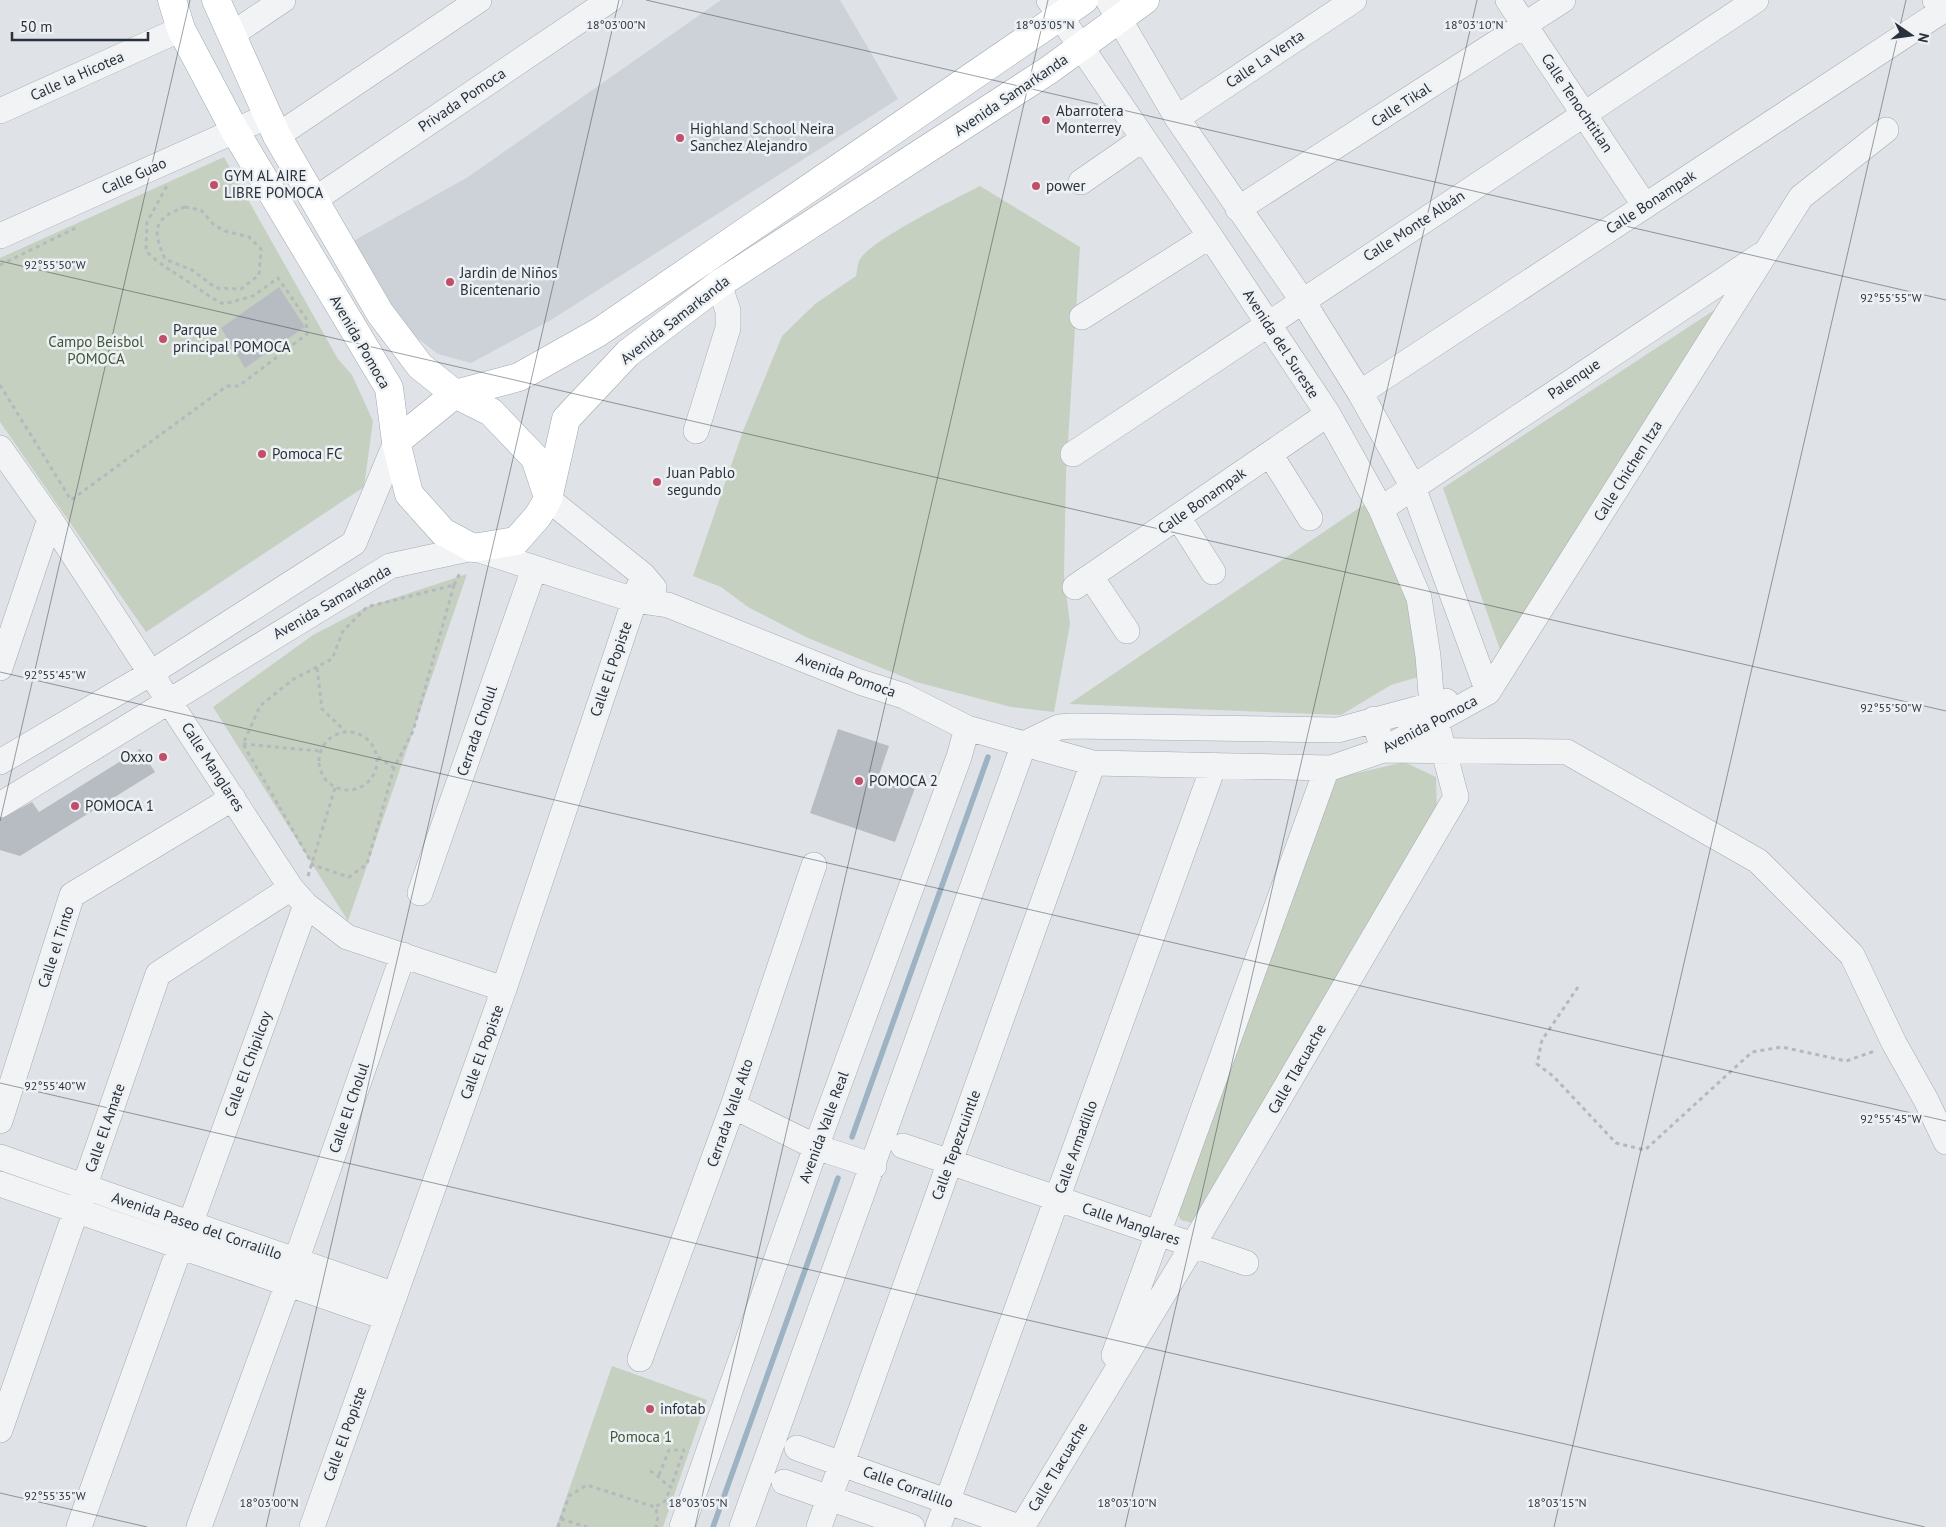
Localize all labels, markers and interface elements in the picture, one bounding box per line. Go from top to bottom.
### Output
scale bar [12,10,149,42]
north arrow [1886,10,1936,60]
text: 50 m [20,17,53,36]
text: 18°03'00"N [586,17,646,32]
text: 18°03'05"N [1015,17,1075,32]
text: 18°03'10"N [1444,17,1504,32]
street label: Calle La Venta [1222,25,1308,92]
text: N [1914,31,1933,44]
street label: Calle la Hicotea [27,46,127,105]
street label: Avenida Samarkanda [950,49,1071,140]
street label: Calle Tenochtitlan [1537,50,1617,156]
street label: Privada Pomoca [414,63,509,136]
street label: Calle Tikal [1367,78,1435,131]
place label: Abarrotera Monterrey [1056,101,1124,137]
marker: Abarrotera Monterrey [1040,114,1052,126]
place label: Highland School Neira Sanchez Alejandro [690,119,834,155]
marker: Highland School Neira Sanchez Alejandro [674,132,686,144]
street label: Calle Guao [98,153,169,198]
street label: Calle Bonampak [1602,165,1700,238]
place label: GYM AL AIRE LIBRE POMOCA [224,166,324,202]
place label: power [1046,176,1086,195]
marker: GYM AL AIRE LIBRE POMOCA [208,179,220,191]
marker: power [1030,180,1042,192]
street label: Calle Monte Albán [1359,186,1468,265]
text: 92°55'50"W [24,257,86,272]
place label: Jardin de Niños Bicentenario [459,263,558,299]
street label: Avenida Samarkanda [616,271,733,368]
marker: Jardin de Niños Bicentenario [444,276,456,288]
street label: Avenida del Sureste [1239,286,1324,402]
text: 92°55'55"W [1860,290,1922,305]
street label: Avenida Pomoca [326,292,395,392]
place label: Parque principal POMOCA [173,320,291,356]
park label: Campo Beisbol POMOCA [48,332,144,368]
marker: Parque principal POMOCA [157,333,169,345]
street label: Palenque [1544,354,1604,403]
street label: Calle Chichen Itza [1589,417,1666,525]
place label: Pomoca FC [272,444,343,463]
marker: Pomoca FC [256,448,268,460]
place label: Juan Pablo segundo [666,463,735,499]
street label: Calle Bonampak [1154,463,1250,538]
marker: Juan Pablo segundo [651,476,663,488]
street label: Avenida Samarkanda [269,560,394,643]
street label: Calle El Popiste [585,619,636,719]
street label: Avenida Pomoca [794,648,899,701]
text: 92°55'45"W [24,667,86,682]
street label: Cerrada Cholul [452,683,501,779]
street label: Avenida Pomoca [1379,691,1481,757]
text: 92°55'50"W [1860,700,1922,715]
street label: Calle Manglares [178,719,249,815]
place label: Oxxo [120,747,153,766]
marker: Oxxo [157,751,169,763]
place label: POMOCA 2 [869,771,938,790]
marker: POMOCA 2 [853,775,865,787]
place label: POMOCA 1 [85,796,154,815]
marker: POMOCA 1 [69,800,81,812]
street label: Calle el Tinto [33,903,78,990]
street label: Calle El Popiste [456,1002,507,1102]
street label: Calle El Chipilcoy [220,1008,275,1119]
street label: Calle Tlacuache [1263,1020,1330,1117]
street label: Cerrada Valle Alto [702,1056,757,1170]
street label: Calle El Cholul [324,1060,373,1155]
street label: Avenida Valle Real [795,1068,853,1185]
text: 92°55'40"W [24,1078,86,1093]
street label: Calle El Amate [80,1081,129,1175]
street label: Calle Tepezcuintle [927,1087,984,1203]
street label: Calle Armadillo [1050,1098,1101,1196]
text: 92°55'45"W [1860,1111,1922,1126]
street label: Avenida Paseo del Corralillo [110,1187,285,1264]
street label: Calle Manglares [1080,1198,1183,1249]
street label: Calle El Popiste [319,1384,370,1484]
place label: infotab [660,1399,706,1418]
marker: infotab [644,1403,656,1415]
street label: Calle Tlacuache [1023,1419,1092,1515]
park label: Pomoca 1 [610,1427,672,1446]
street label: Calle Corralillo [860,1461,956,1512]
text: 92°55'35"W [24,1488,86,1503]
text: 18°03'00"N [239,1495,299,1510]
text: 18°03'05"N [668,1495,728,1510]
text: 18°03'10"N [1097,1495,1157,1510]
text: 18°03'15"N [1527,1495,1587,1510]

